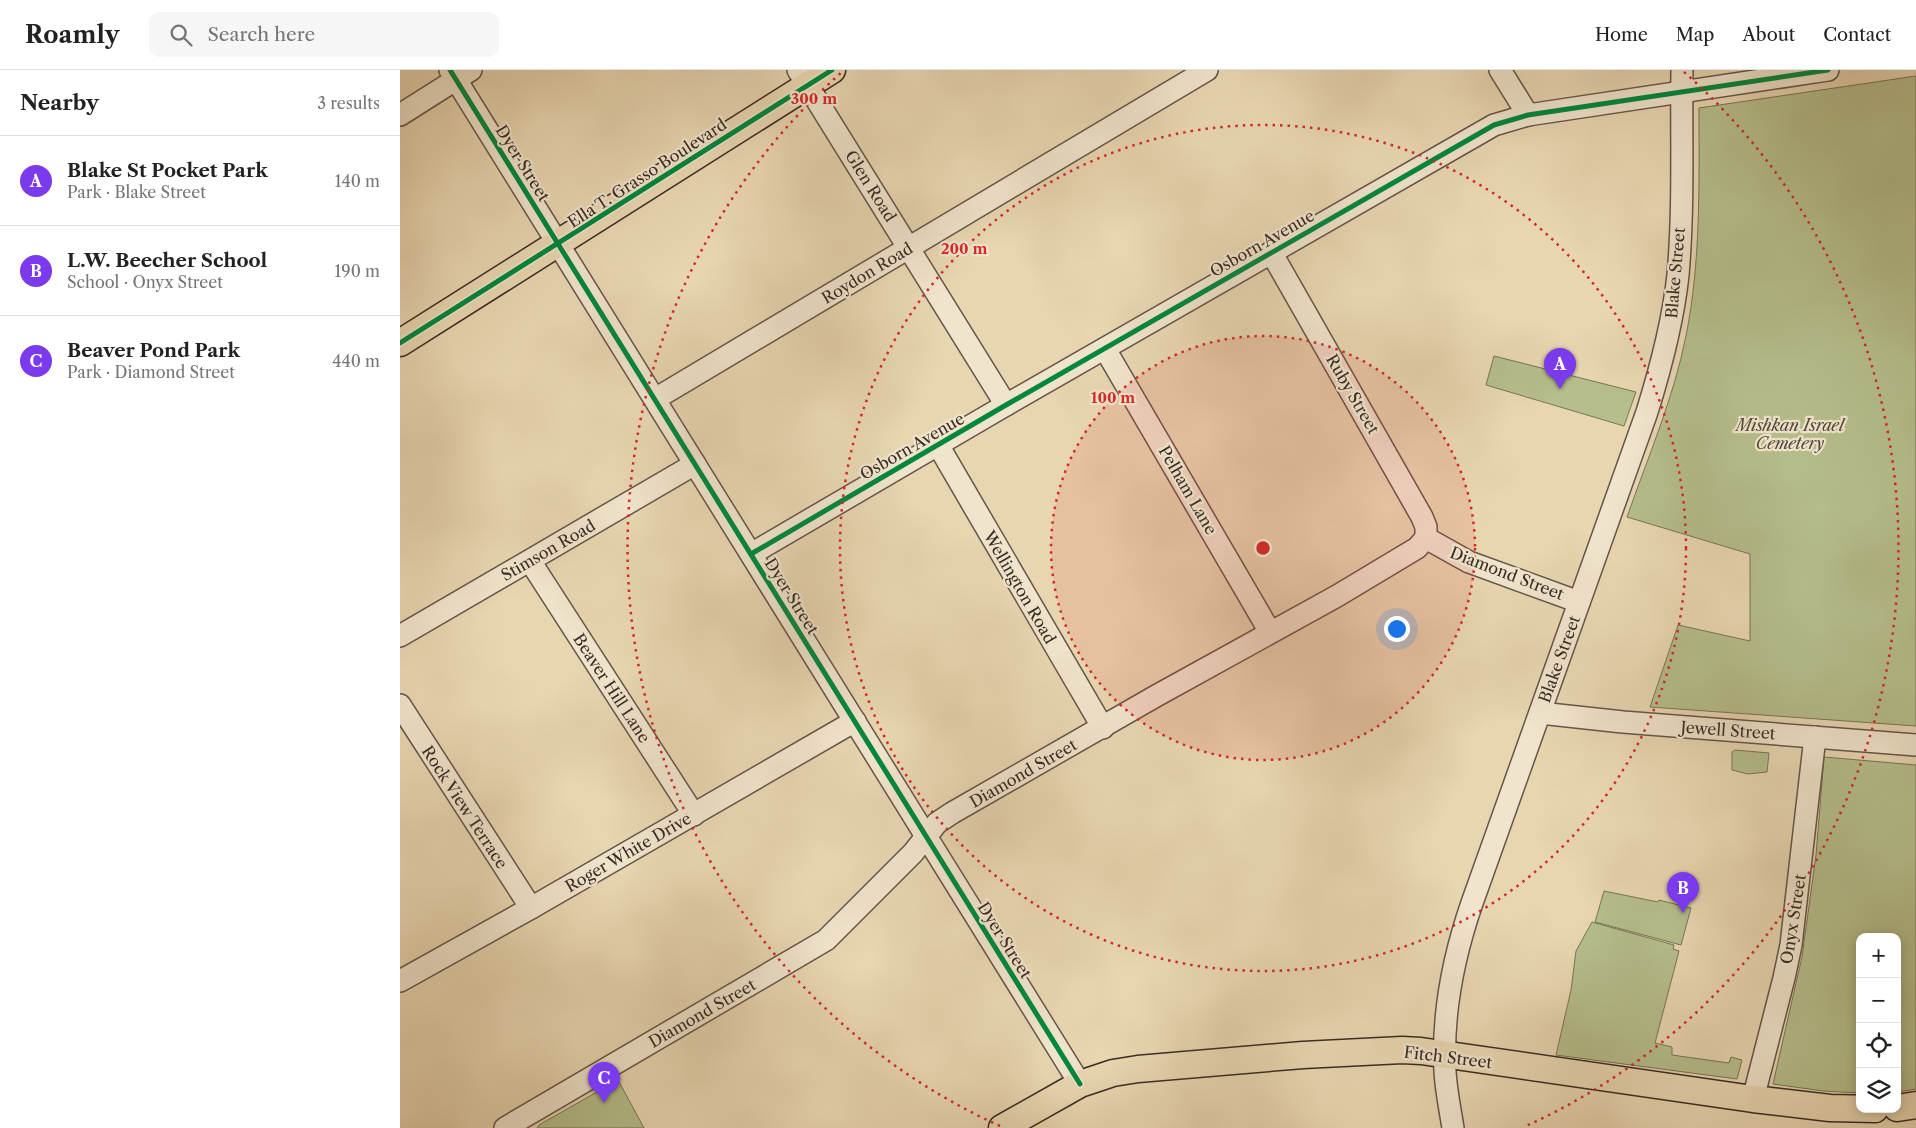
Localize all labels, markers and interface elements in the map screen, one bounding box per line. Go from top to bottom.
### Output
search box [149,12,499,57]
text: Roamly [25,20,119,49]
icon: search [167,21,195,49]
text: Search here [207,23,315,46]
text: Home [1595,24,1648,46]
text: Map [1676,24,1714,46]
text: About [1742,24,1795,46]
text: Contact [1823,24,1891,46]
text: 300 m [791,89,837,108]
text: Nearby [20,90,99,115]
text: 3 results [317,93,380,113]
street label: Ella T. Grasso Boulevard [564,114,730,232]
street label: Dyer Street [492,121,555,205]
street label: Glen Road [841,147,901,226]
text: Blake St Pocket Park [67,159,268,182]
text: A [30,171,42,191]
text: 140 m [335,171,380,191]
text: Park · Blake Street [67,182,206,202]
street label: Osborn Avenue [1206,205,1318,281]
street label: Blake Street [1661,226,1689,319]
street label: Roydon Road [818,238,916,308]
text: 200 m [941,239,987,258]
text: L.W. Beecher School [67,249,267,272]
text: B [30,261,42,281]
text: 190 m [335,261,380,281]
text: School · Onyx Street [67,272,223,292]
text: Beaver Pond Park [67,339,240,362]
pin: A [1544,348,1576,389]
text: C [30,351,42,371]
text: 440 m [332,351,380,371]
street label: Ruby Street [1322,351,1384,438]
text: Park · Diamond Street [67,362,235,382]
text: 100 m [1091,388,1135,407]
street label: Osborn Avenue [856,408,968,484]
park label: Mishkan Israel Cemetery [1734,415,1846,453]
street label: Pelham Lane [1154,442,1222,538]
street label: Stimson Road [497,515,599,585]
street label: Wellington Road [979,526,1061,647]
centre of rings [1254,539,1272,557]
street label: Diamond Street [1447,542,1567,604]
street label: Dyer Street [761,554,824,638]
street label: Blake Street [1534,612,1584,705]
your location [1384,616,1410,642]
street label: Beaver Hill Lane [569,630,655,746]
street label: Jewell Street [1677,716,1776,743]
street label: Diamond Street [966,734,1080,812]
street label: Rock View Terrace [418,742,512,872]
street label: Roger White Drive [561,808,695,896]
pin: B [1667,872,1699,913]
street label: Onyx Street [1776,872,1810,965]
street label: Dyer Street [974,898,1037,982]
map controls [1856,933,1901,1113]
button: + [1856,933,1901,978]
street label: Diamond Street [645,974,759,1052]
button: − [1856,978,1901,1023]
button: locate [1856,1023,1901,1068]
street label: Fitch Street [1403,1042,1494,1072]
pin: C [588,1062,620,1103]
button: layers [1856,1068,1901,1113]

